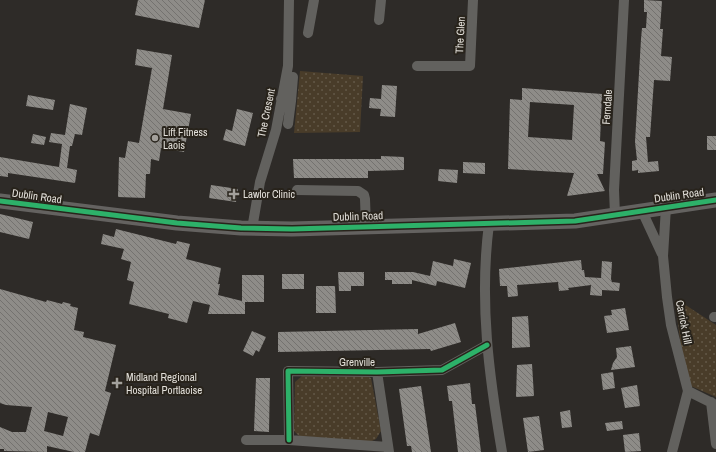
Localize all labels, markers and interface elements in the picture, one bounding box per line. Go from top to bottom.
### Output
street label: The Glen [452,16,468,54]
street label: The Cresent [254,87,278,139]
street label: Ferndale [599,89,615,125]
place label: Lift Fitness Laois [163,125,208,152]
marker: Lift Fitness Laois [150,133,160,143]
street label: Dublin Road [653,185,705,205]
street label: Dublin Road [11,186,63,206]
place label: Lawlor Clinic [243,187,296,201]
marker: Lawlor Clinic [228,188,240,200]
street label: Dublin Road [333,208,383,224]
street label: Carrick Hill [673,299,695,345]
street label: Grenville [339,355,375,369]
place label: Midland Regional Hospital Portlaoise [126,370,202,397]
marker: Midland Regional Hospital Portlaoise [111,377,123,389]

